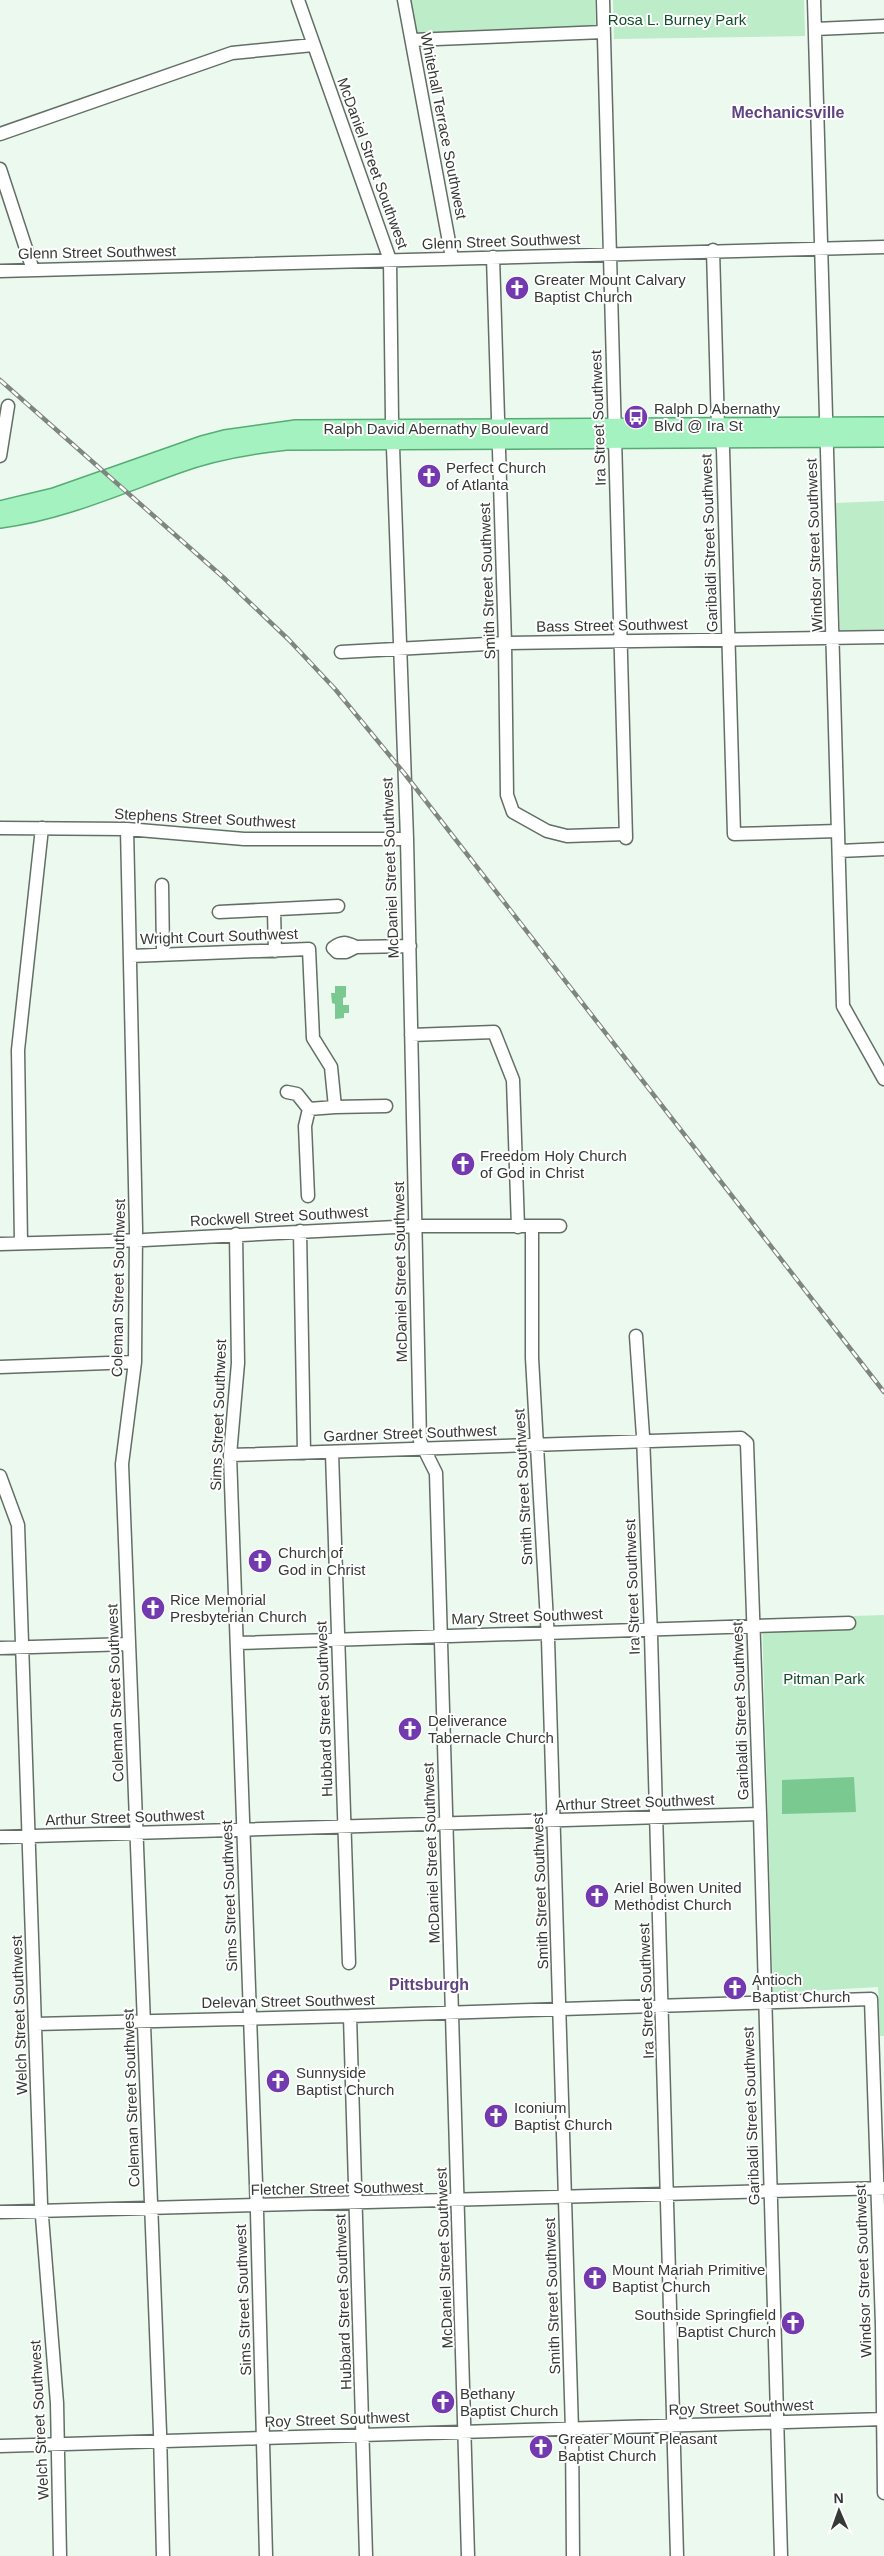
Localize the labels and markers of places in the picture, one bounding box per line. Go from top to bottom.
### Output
place label: Greater Mount Calvary Baptist Church [534,271,686,305]
church icon: Greater Mount Calvary Baptist Church [504,275,530,301]
place label: Ralph D Abernathy Blvd @ Ira St [654,400,780,434]
bus stop icon: Ralph D Abernathy Blvd @ Ira St [623,404,649,430]
place label: Perfect Church of Atlanta [446,459,546,493]
church icon: Perfect Church of Atlanta [416,463,442,489]
place label: Freedom Holy Church of God in Christ [480,1147,627,1181]
church icon: Freedom Holy Church of God in Christ [450,1151,476,1177]
place label: Church of God in Christ [278,1544,366,1578]
church icon: Church of God in Christ [247,1548,273,1574]
place label: Rice Memorial Presbyterian Church [170,1591,307,1625]
church icon: Rice Memorial Presbyterian Church [140,1595,166,1621]
place label: Deliverance Tabernacle Church [428,1712,554,1746]
church icon: Deliverance Tabernacle Church [397,1716,423,1742]
place label: Ariel Bowen United Methodist Church [614,1879,742,1913]
church icon: Ariel Bowen United Methodist Church [584,1883,610,1909]
place label: Antioch Baptist Church [752,1971,850,2005]
church icon: Antioch Baptist Church [722,1975,748,2001]
place label: Sunnyside Baptist Church [296,2064,394,2098]
church icon: Sunnyside Baptist Church [265,2068,291,2094]
place label: Iconium Baptist Church [514,2099,612,2133]
church icon: Iconium Baptist Church [483,2103,509,2129]
place label: Mount Mariah Primitive Baptist Church [612,2261,765,2295]
church icon: Mount Mariah Primitive Baptist Church [582,2265,608,2291]
place label: Southside Springfield Baptist Church [634,2306,776,2340]
church icon: Southside Springfield Baptist Church [780,2310,806,2336]
place label: Bethany Baptist Church [460,2385,558,2419]
church icon: Bethany Baptist Church [430,2389,456,2415]
place label: Greater Mount Pleasant Baptist Church [558,2430,718,2464]
church icon: Greater Mount Pleasant Baptist Church [528,2434,554,2460]

